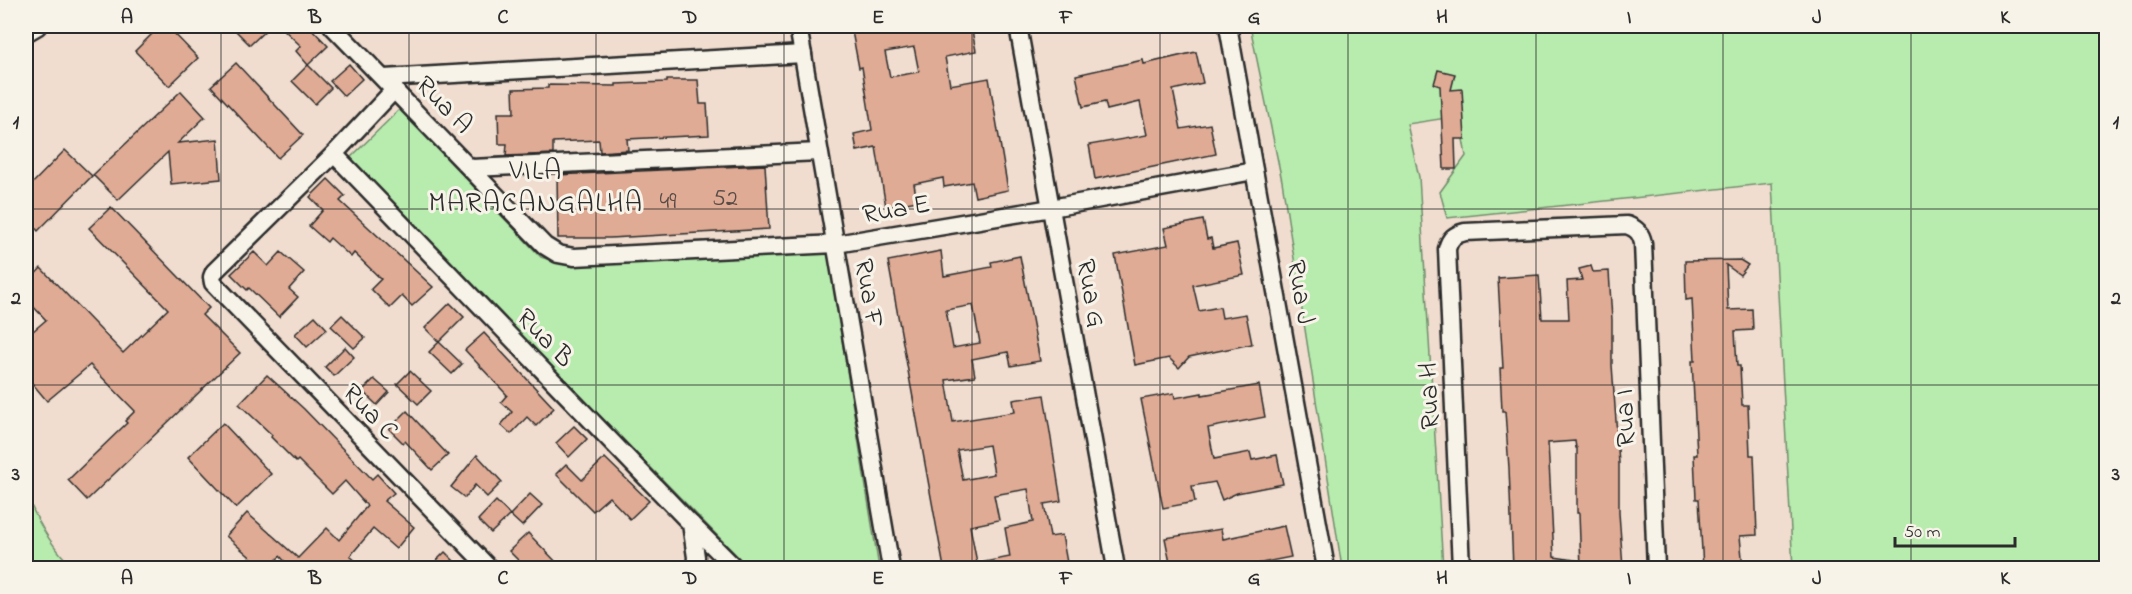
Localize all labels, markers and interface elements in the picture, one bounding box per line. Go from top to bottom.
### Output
text: A [121,4,133,33]
text: B [307,4,322,33]
text: C [498,4,509,33]
text: D [682,4,697,33]
text: E [872,4,884,33]
text: F [1059,4,1073,33]
text: G [1248,4,1261,33]
text: H [1436,4,1448,33]
text: I [1627,4,1632,33]
text: J [1812,4,1822,33]
text: K [2000,4,2011,33]
street label: Rua A [405,68,481,144]
text: 1 [13,109,20,138]
text: 1 [2113,109,2120,138]
district label: VILA MARACANGALHA [428,152,644,225]
house number: 52 [712,182,738,217]
house number: 49 [659,185,677,220]
street label: Rua E [860,185,933,236]
street label: Rua F [842,256,893,331]
street label: Rua G [1064,256,1115,331]
street label: Rua J [1275,257,1324,328]
text: 2 [10,285,21,314]
text: 2 [2110,285,2121,314]
street label: Rua B [506,300,582,377]
street label: Rua H [1410,362,1451,430]
street label: Rua C [332,375,406,450]
street label: Rua I [1606,388,1647,448]
text: 3 [11,461,20,490]
text: 3 [2111,461,2120,490]
scale bar [1895,510,2015,548]
text: 50 m [1904,520,1941,546]
text: A [121,565,133,594]
text: B [307,565,322,594]
text: C [498,565,509,594]
text: D [682,565,697,594]
text: E [872,565,884,594]
text: F [1059,565,1073,594]
text: G [1248,565,1261,594]
text: H [1436,565,1448,594]
text: I [1627,565,1632,594]
text: J [1812,565,1822,594]
text: K [2000,565,2011,594]

